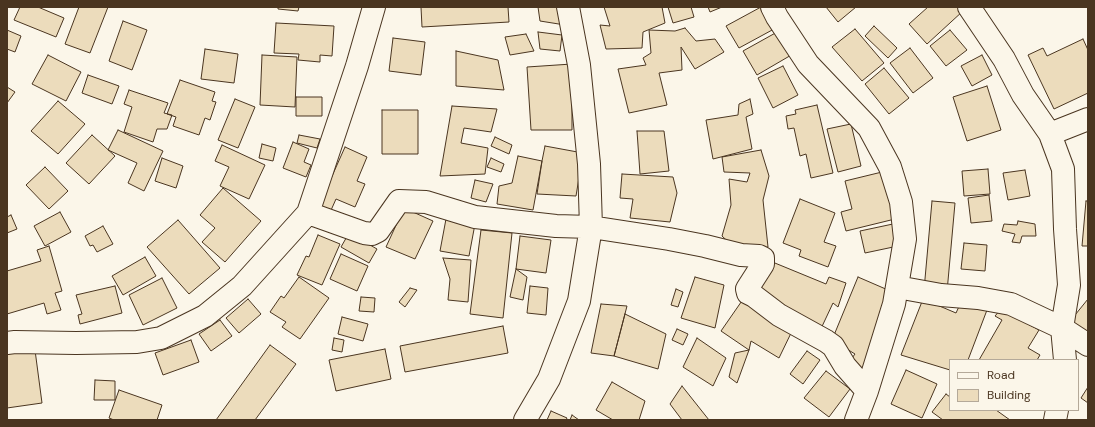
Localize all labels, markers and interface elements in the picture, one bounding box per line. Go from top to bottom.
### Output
legend [949,359,1079,411]
text: Road [987,367,1015,383]
text: Building [987,387,1031,403]

